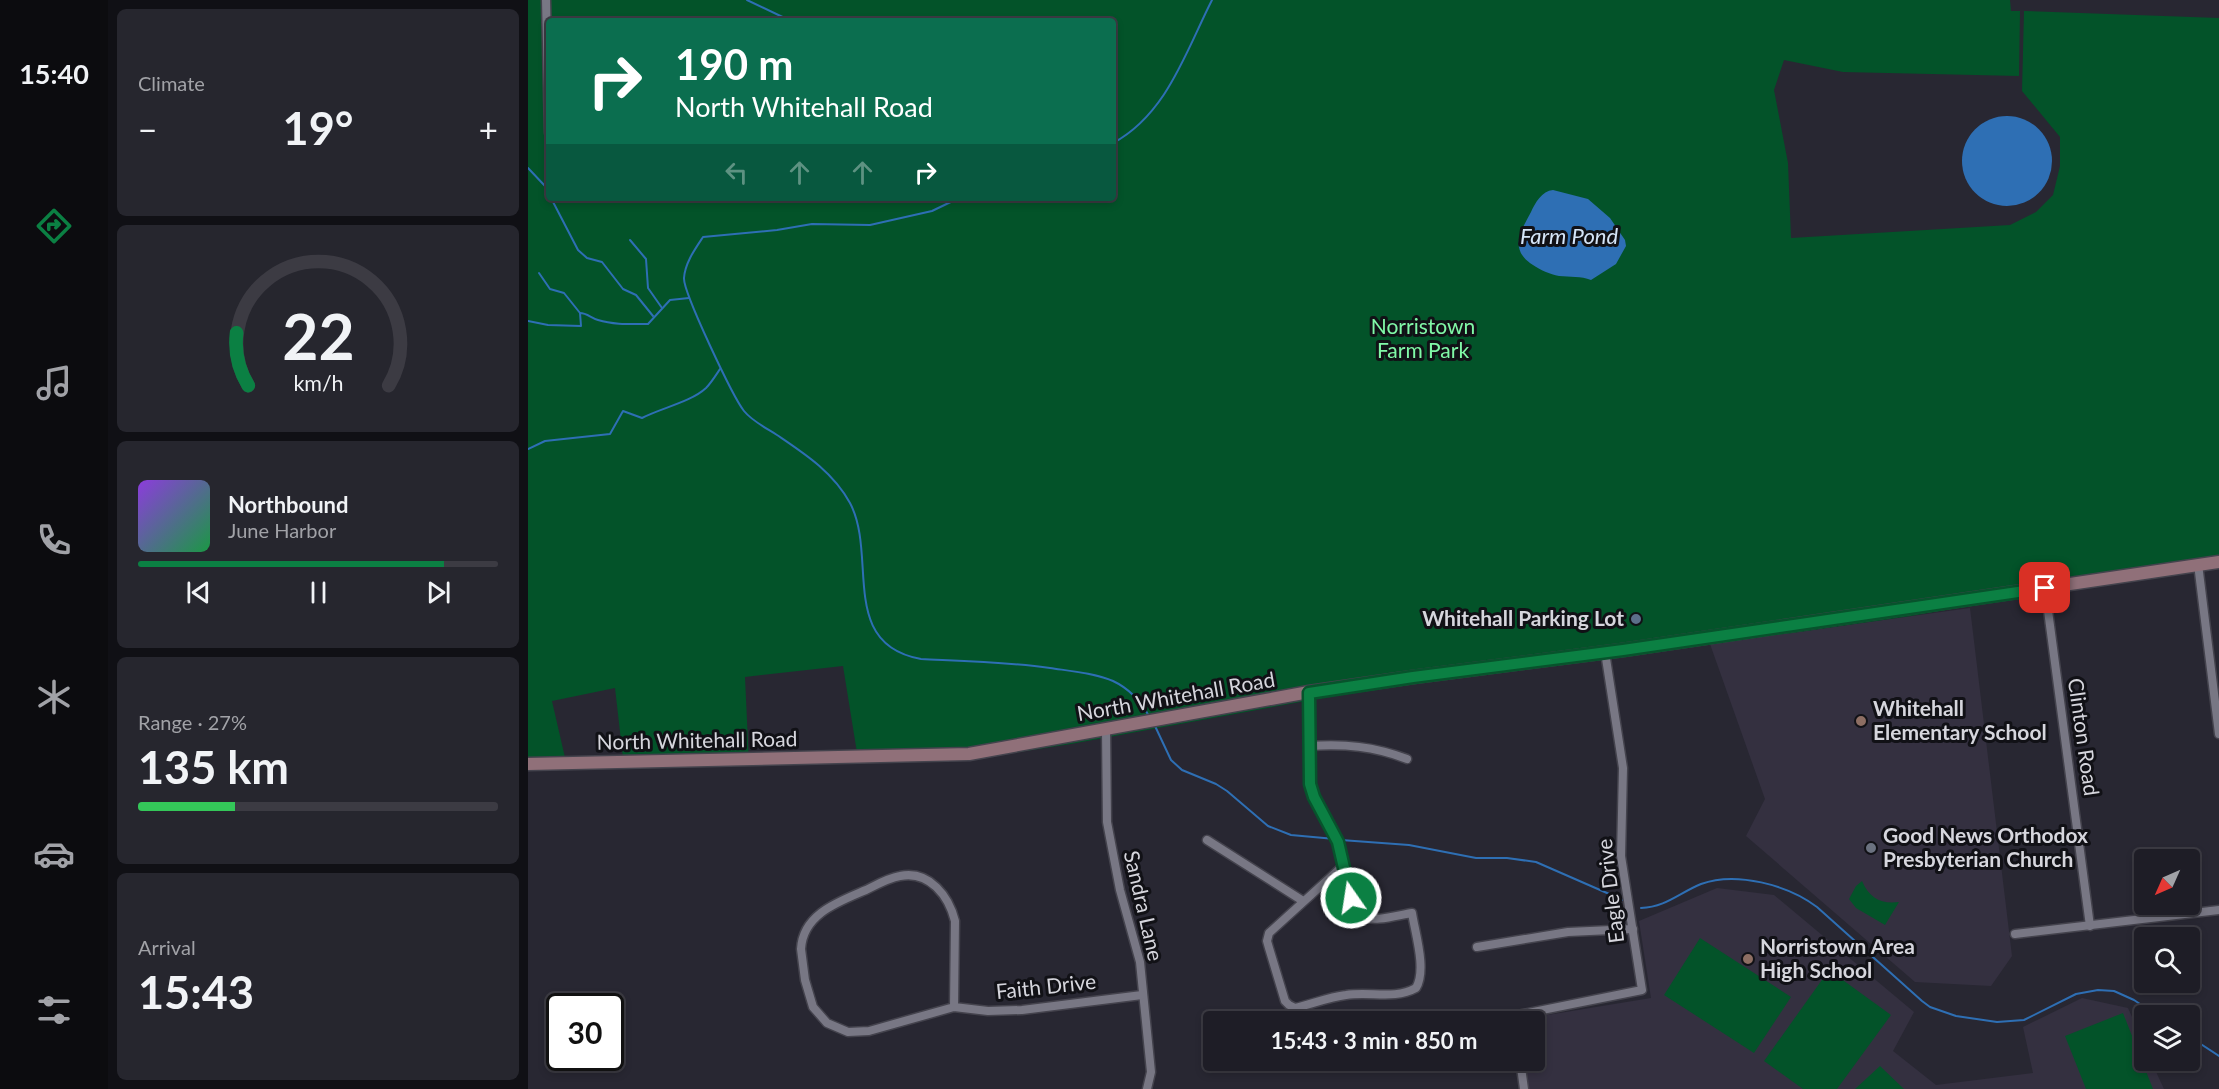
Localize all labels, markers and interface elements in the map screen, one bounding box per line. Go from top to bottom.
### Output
text: 190 m [675,39,793,89]
icon: right [576,42,654,120]
text: 15:40 [19,57,89,90]
text: Climate [138,71,205,95]
text: North Whitehall Road [675,90,933,123]
text: 19° [283,101,353,155]
text: − [138,109,157,149]
text: + [479,109,498,149]
icon: left [720,156,753,189]
icon: ahead [783,156,816,189]
icon: ahead [846,156,879,189]
icon: right [909,156,942,189]
icon: directions [33,205,75,247]
water label: Farm Pond [1520,222,1618,249]
text: 22 [282,298,354,373]
park label: Norristown Farm Park [1371,313,1475,362]
icon: music [33,362,75,404]
text: km/h [293,370,343,396]
text: Northbound [228,491,348,518]
text: June Harbor [228,518,336,542]
icon: phone [33,519,75,561]
pin [2019,562,2070,613]
icon: arrive [2028,571,2061,604]
icon: previous [182,576,215,609]
icon: pause [302,576,335,609]
icon: next [422,576,455,609]
place label: Whitehall Parking Lot [1422,605,1624,630]
marker: Whitehall Parking Lot [1629,612,1643,626]
street label: North Whitehall Road [1075,666,1277,725]
icon: climate [33,676,75,718]
street label: Clinton Road [2064,676,2105,797]
place label: Whitehall Elementary School [1873,695,2047,744]
text: Range · 27% [138,710,247,734]
marker: Whitehall Elementary School [1854,714,1868,728]
street label: North Whitehall Road [596,725,797,754]
text: 135 km [138,740,289,794]
place label: Good News Orthodox Presbyterian Church [1883,822,2088,871]
icon: car [33,833,75,875]
street label: Eagle Drive [1591,838,1628,945]
marker: Good News Orthodox Presbyterian Church [1864,841,1878,855]
street label: Sandra Lane [1120,848,1169,963]
north arrow [2134,849,2200,915]
map controls [2134,849,2200,1071]
position arrow [1319,866,1383,930]
button: search [2134,927,2200,993]
place label: Norristown Area High School [1760,933,1915,982]
text: Arrival [138,935,196,959]
marker: Norristown Area High School [1741,952,1755,966]
text: 15:43 [138,965,254,1019]
street label: Faith Drive [995,968,1097,1003]
icon: filters [33,989,75,1031]
speed limit sign: 30 [546,993,624,1071]
button: layers [2134,1005,2200,1071]
text: 15:43 · 3 min · 850 m [1271,1027,1477,1054]

